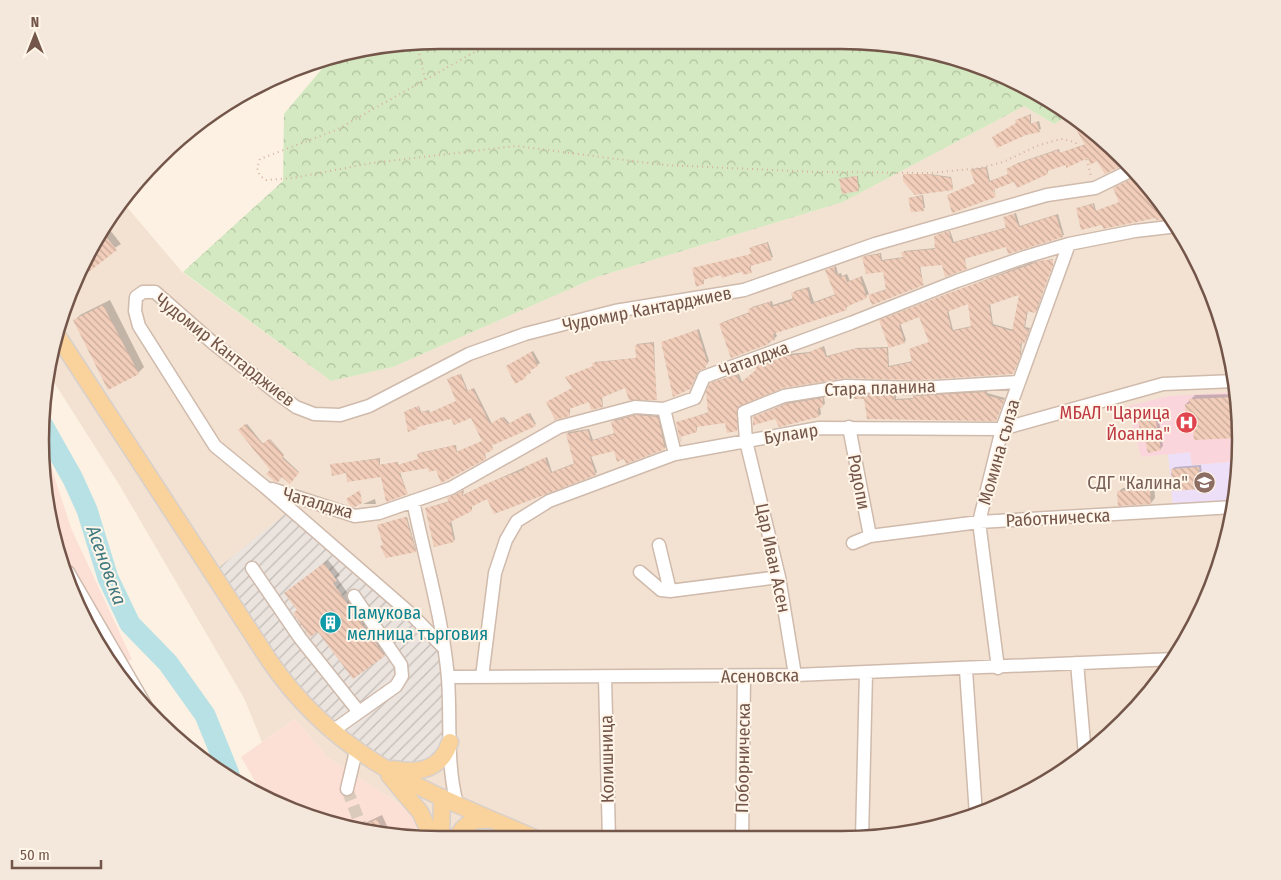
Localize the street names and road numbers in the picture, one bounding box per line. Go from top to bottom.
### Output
street label: Чудомир Кантарджиев [561,282,733,336]
street label: Чудомир Кантарджиев [151,289,299,411]
street label: Чаталджа [716,336,792,382]
street label: Стара планина [824,375,936,401]
street label: Момина сълза [973,396,1025,507]
street label: Булаир [762,419,820,449]
street label: Родопи [843,452,875,512]
street label: Чаталджа [280,482,356,524]
street label: Цар Иван Асен [751,501,795,615]
street label: Работническа [1005,504,1111,532]
street label: Асеновска [721,664,800,688]
street label: Поборническа [731,702,755,813]
street label: Колишница [595,715,619,803]

